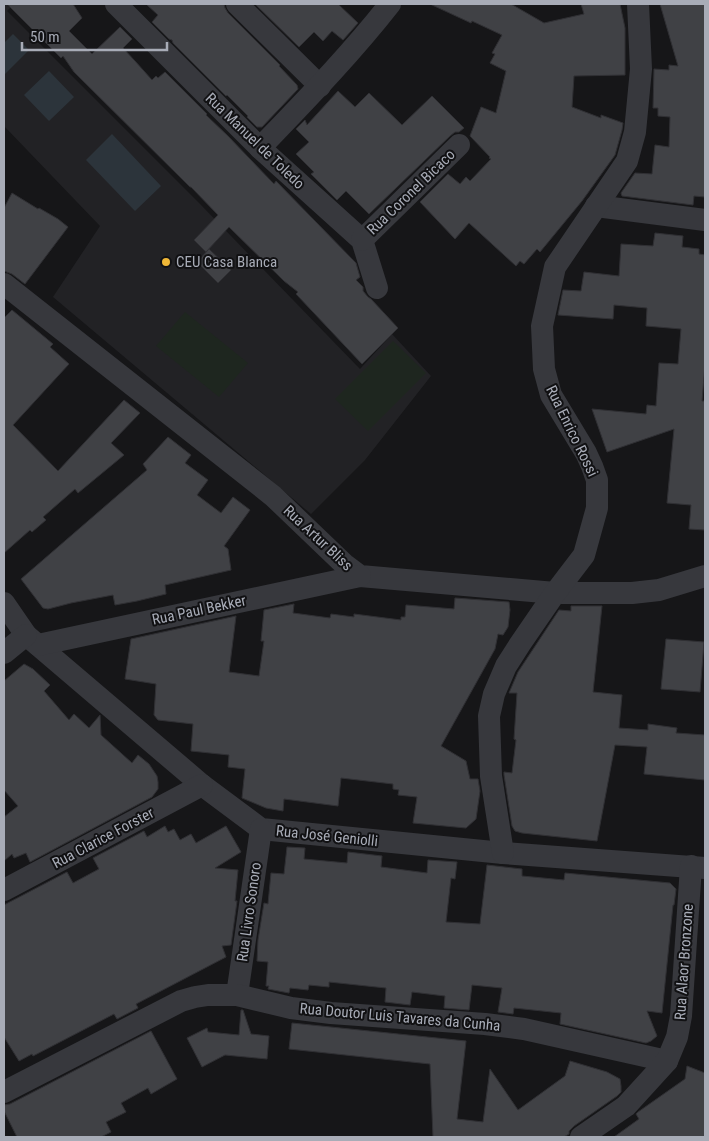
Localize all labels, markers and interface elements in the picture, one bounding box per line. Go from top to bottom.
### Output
scale bar [22,20,168,52]
text: 50 m [30,28,60,46]
street label: Rua Manuel de Toledo [202,89,308,193]
street label: Rua Coronel Bicaco [363,146,459,238]
place label: CEU Casa Blanca [176,253,277,271]
marker: CEU Casa Blanca [160,256,172,268]
street label: Rua Enrico Rossi [542,383,602,479]
street label: Rua Artur Bliss [280,501,356,575]
street label: Rua Paul Bekker [150,591,248,629]
street label: Rua Clarice Forster [49,803,157,872]
street label: Rua José Geniolli [275,822,379,850]
street label: Rua Livro Sonoro [233,861,265,963]
street label: Rua Alaor Bronzone [671,903,697,1021]
street label: Rua Doutor Luis Tavares da Cunha [299,999,501,1035]

